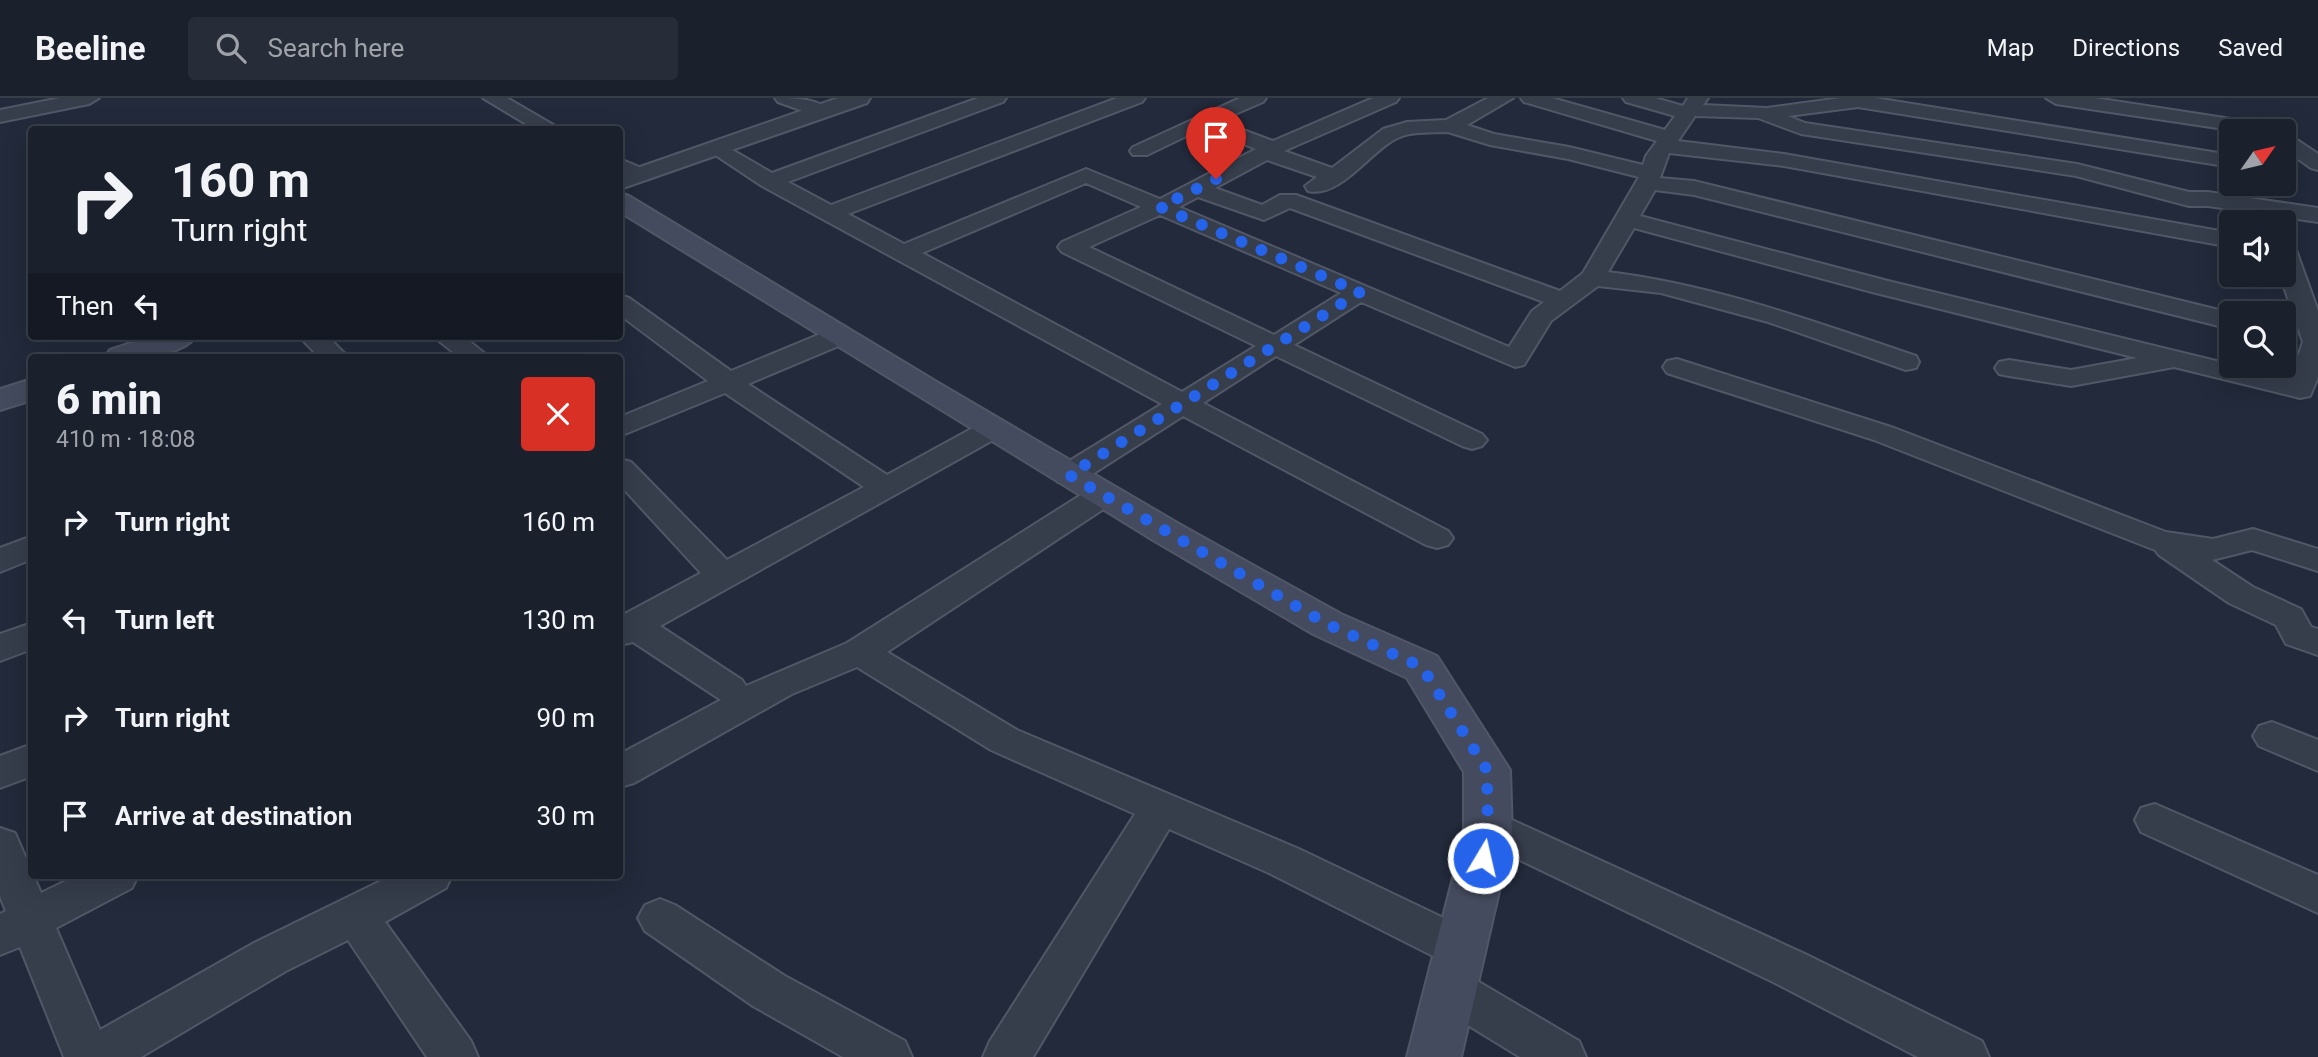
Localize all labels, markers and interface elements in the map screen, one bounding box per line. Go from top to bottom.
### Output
search box [188,17,678,80]
text: Beeline [35,29,146,68]
icon: search [212,29,250,67]
text: Search here [268,33,404,63]
text: Map [1987,34,2034,62]
text: Directions [2072,34,2180,62]
text: Saved [2218,34,2283,62]
pin [1186,107,1246,179]
icon: arrive [1197,118,1235,156]
north arrow [2219,119,2296,196]
map controls [2219,119,2296,378]
text: 160 m [171,152,310,209]
icon: right [56,154,147,245]
button: sound [2219,210,2296,287]
text: Turn right [171,211,307,249]
icon: left [128,287,166,325]
text: Then [56,291,114,321]
button: search [2219,301,2296,378]
text: 6 min [56,375,162,424]
button: close [521,377,595,451]
text: 410 m · 18:08 [56,426,195,453]
icon: right [56,503,94,541]
text: Turn right [115,507,230,537]
text: 160 m [522,507,595,537]
icon: left [56,601,94,639]
text: Turn left [115,605,214,635]
text: 130 m [522,605,595,635]
icon: right [56,699,94,737]
text: Turn right [115,703,230,733]
text: 90 m [537,703,595,733]
icon: arrive [56,797,94,835]
text: Arrive at destination [115,801,352,831]
text: 30 m [537,801,595,831]
position arrow [1446,821,1520,895]

